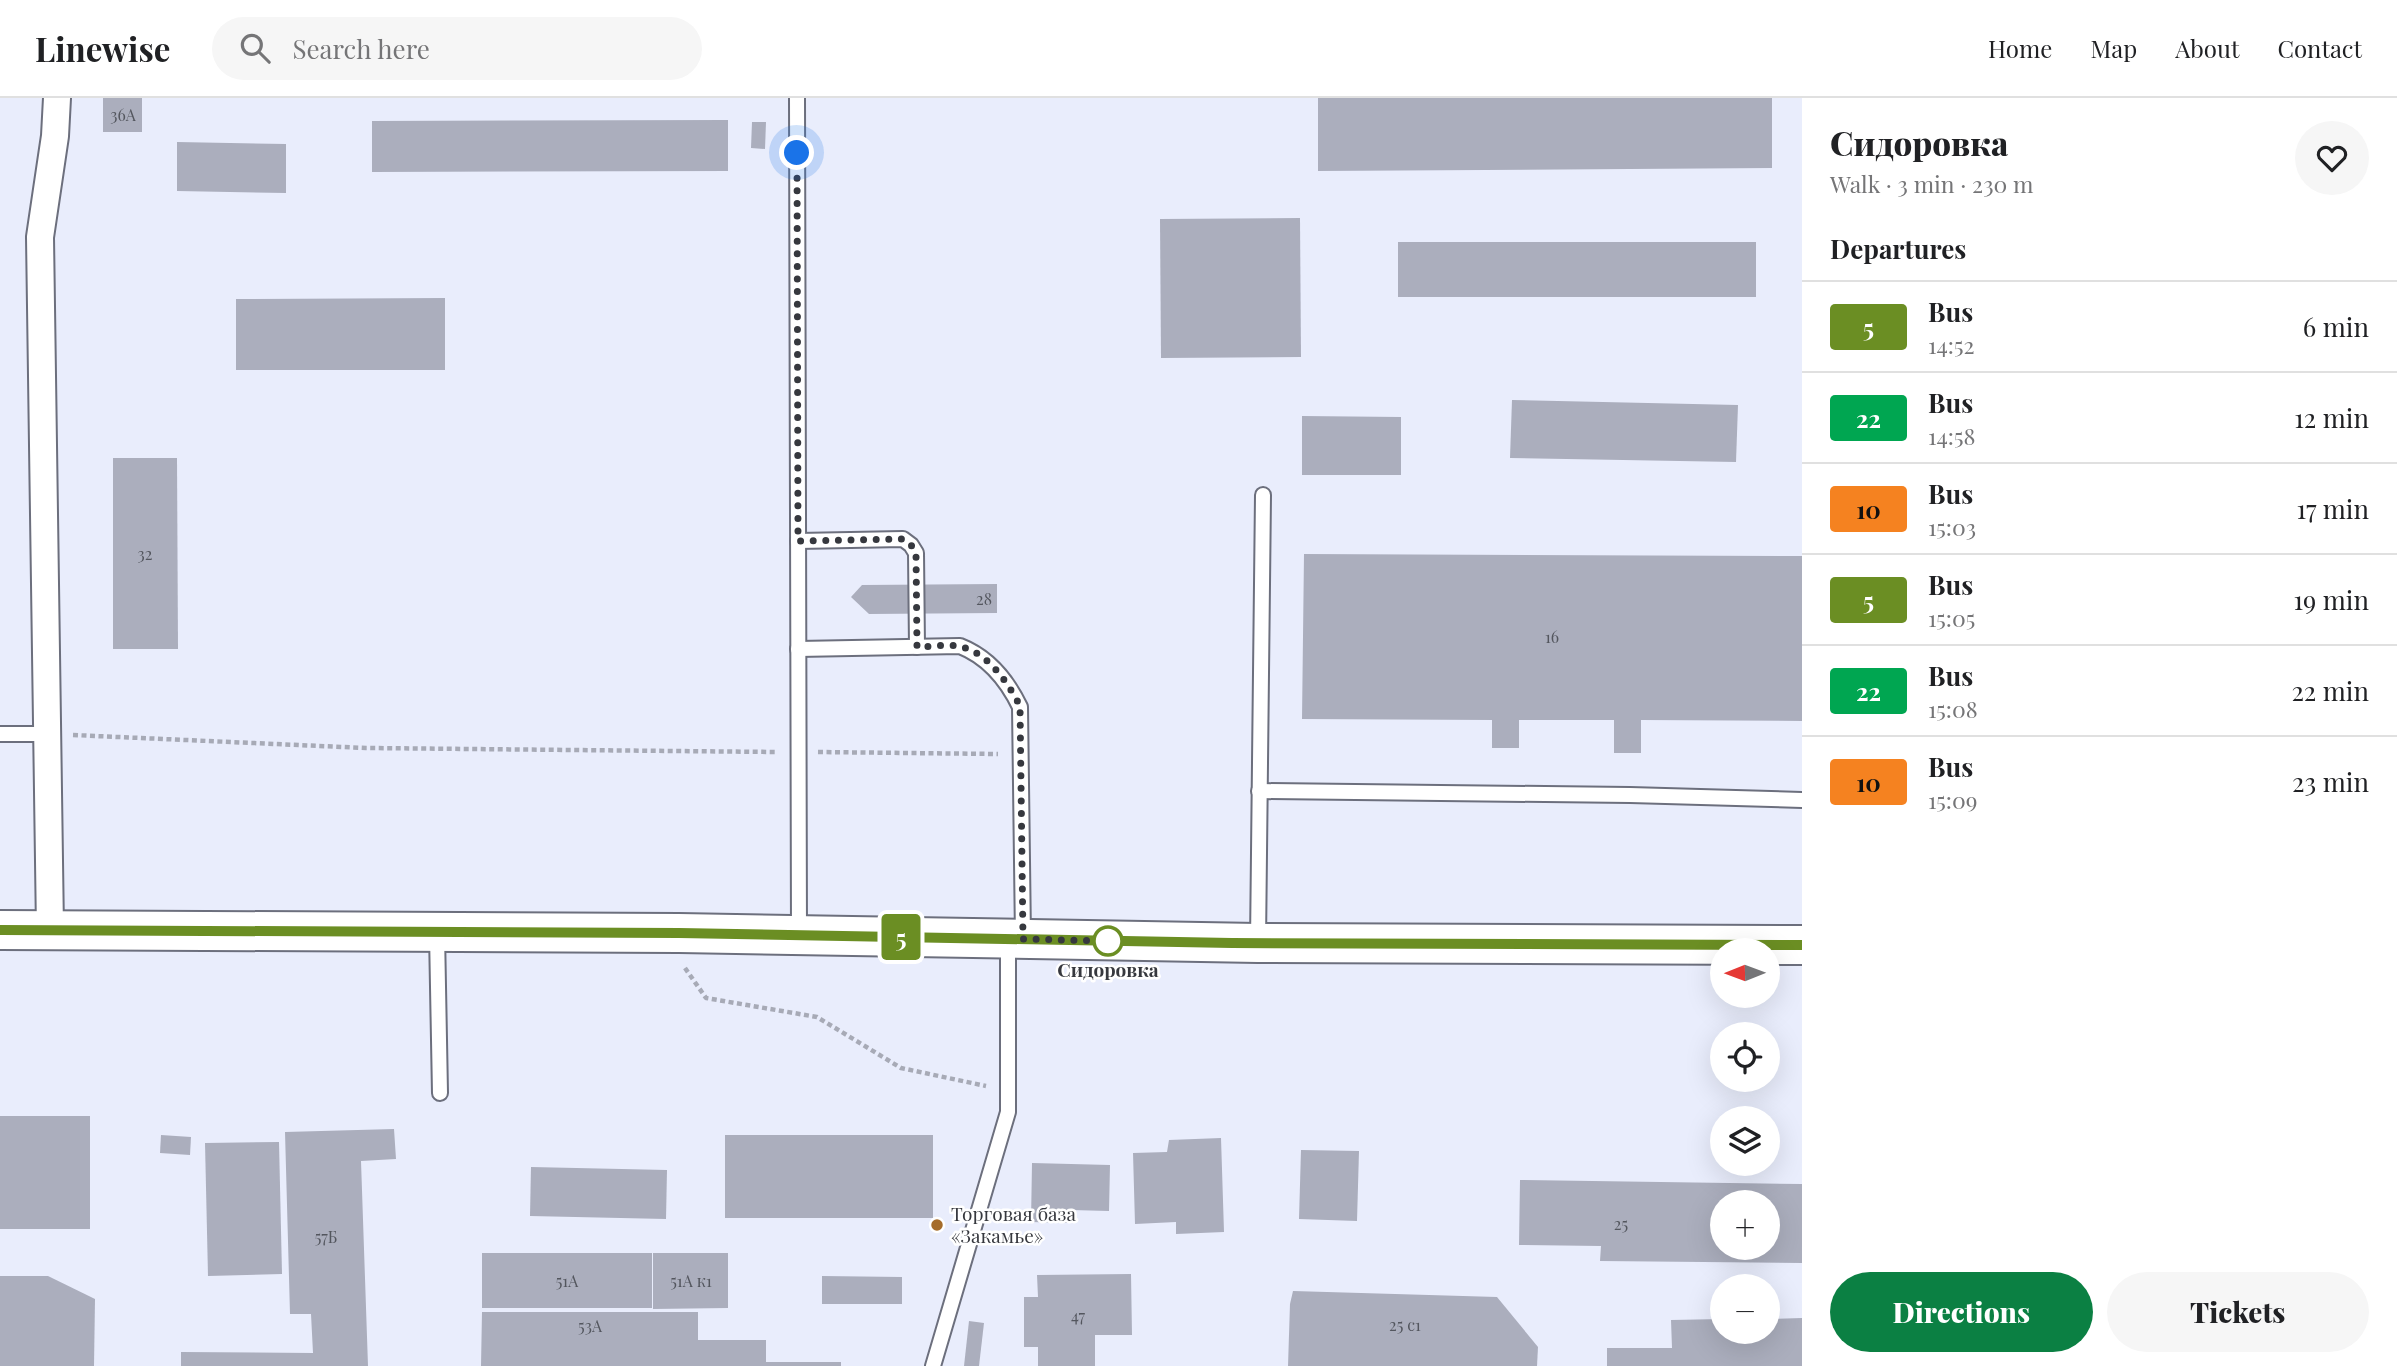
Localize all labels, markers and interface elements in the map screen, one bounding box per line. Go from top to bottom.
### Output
search box [212,17,702,80]
text: Linewise [35,26,170,70]
icon: search [236,29,274,67]
text: Search here [292,31,430,66]
text: Home [1988,32,2052,64]
text: Map [2090,32,2137,64]
text: About [2175,32,2239,64]
text: Contact [2277,32,2362,64]
house number: 36А [110,104,137,125]
text: Сидоровка [1830,120,2008,164]
button: heart [2295,121,2369,195]
your location [779,135,814,170]
text: Walk · 3 min · 230 m [1830,168,2033,199]
text: Departures [1830,231,1966,266]
text: Bus [1928,294,1973,329]
text: 6 min [2303,309,2369,344]
text: 5 [1863,311,1874,343]
text: 14:52 [1928,329,1975,360]
text: Bus [1928,385,1973,420]
text: 12 min [2294,400,2369,435]
text: 22 [1856,402,1881,434]
text: 14:58 [1928,420,1976,451]
text: Bus [1928,476,1973,511]
text: 17 min [2296,491,2369,526]
text: 10 [1856,493,1881,525]
text: 15:03 [1928,511,1976,542]
house number: 32 [138,543,152,564]
text: Bus [1928,567,1973,602]
text: 19 min [2293,582,2369,617]
text: 5 [1863,584,1874,616]
house number: 28 [976,588,992,609]
text: 15:05 [1928,602,1975,633]
house number: 16 [1545,626,1559,647]
text: Bus [1928,658,1973,693]
text: 22 min [2291,673,2369,708]
text: 22 [1856,675,1881,707]
text: 15:08 [1928,693,1978,724]
text: Bus [1928,749,1973,784]
text: 23 min [2292,764,2369,799]
text: 10 [1856,766,1881,798]
text: 15:09 [1928,784,1977,815]
line badge: 5 [878,914,924,960]
text: 5 [895,921,907,953]
marker: Сидоровка [1093,926,1123,956]
north arrow [1710,938,1780,1008]
map controls [1710,938,1780,1344]
place label: Сидоровка [1057,956,1159,982]
button: locate [1710,1022,1780,1092]
button: layers [1710,1106,1780,1176]
button: + [1710,1190,1780,1260]
place label: Торговая база «Закамье» [951,1200,1076,1248]
house number: 25 [1614,1213,1628,1234]
marker: Торговая база «Закамье» [929,1217,945,1233]
house number: 57Б [315,1226,337,1247]
house number: 51А [556,1270,579,1291]
house number: 51А к1 [670,1270,712,1291]
button: Directions [1830,1272,2093,1352]
button: Tickets [2107,1272,2369,1352]
button: − [1710,1274,1780,1344]
house number: 47 [1071,1305,1086,1326]
house number: 25 с1 [1389,1314,1421,1335]
house number: 53А [578,1315,603,1336]

